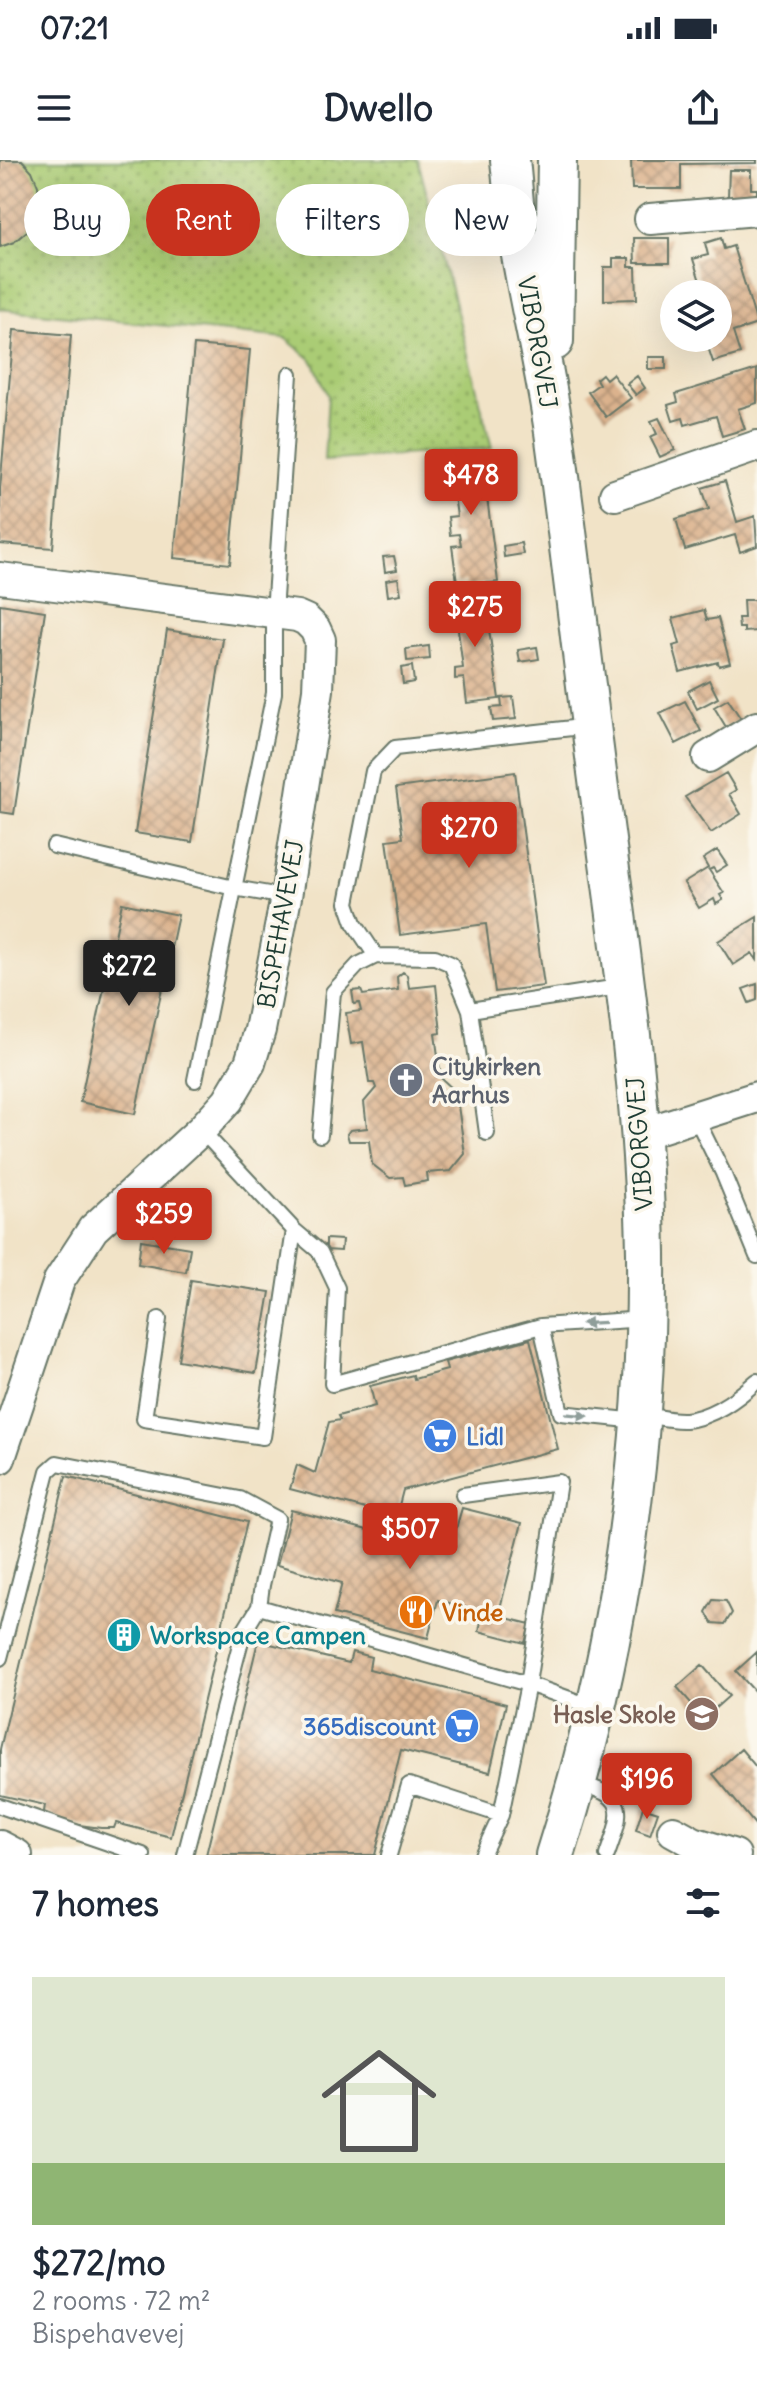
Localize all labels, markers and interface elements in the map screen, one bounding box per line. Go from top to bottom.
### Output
text: 07:21 [40,9,109,47]
icon: menu [32,86,76,130]
text: Dwello [324,86,433,131]
icon: share [681,86,725,130]
chip: Buy [24,184,130,256]
chip: Rent [146,184,260,256]
chip: Filters [276,184,409,256]
chip: New [425,184,537,256]
street label: VIBORGVEJ [512,273,564,411]
map controls [660,280,732,352]
button: layers [660,280,732,352]
pin: $478 [424,449,518,517]
text: $478 [443,458,499,491]
pin: $275 [428,581,522,649]
text: $275 [447,590,503,623]
pin: $270 [422,802,516,870]
text: $270 [440,811,498,844]
street label: BISPEHAVEVEJ [250,838,310,1010]
pin: $272 [82,940,176,1008]
text: $272 [101,949,157,982]
place label: Citykirken Aarhus [432,1051,541,1109]
church icon: Citykirken Aarhus [387,1061,425,1099]
street label: VIBORGVEJ [619,1076,659,1212]
pin: $259 [117,1188,211,1256]
text: $259 [135,1197,193,1230]
one-way arrow [580,1316,605,1329]
one-way arrow [565,1408,590,1421]
supermarket icon: Lidl [421,1417,459,1455]
place label: Lidl [466,1421,504,1451]
pin: $507 [363,1503,457,1571]
text: $507 [381,1512,439,1545]
restaurant icon: Vinde [397,1593,435,1631]
place label: Vinde [442,1597,503,1627]
building icon: Workspace Campen [105,1616,143,1654]
place label: Workspace Campen [150,1620,366,1650]
school or university icon: Hasle Skole [683,1695,721,1733]
place label: Hasle Skole [553,1699,676,1729]
supermarket icon: 365discount [443,1707,481,1745]
place label: 365discount [303,1711,437,1741]
pin: $196 [600,1753,694,1821]
text: $196 [620,1762,674,1795]
icon: filters [681,1881,725,1925]
text: 7 homes [32,1882,159,1925]
icon: home [307,2029,451,2173]
text: $272/mo [32,2241,166,2284]
text: 2 rooms · 72 m² [32,2284,211,2317]
text: Bispehavevej [32,2317,184,2350]

